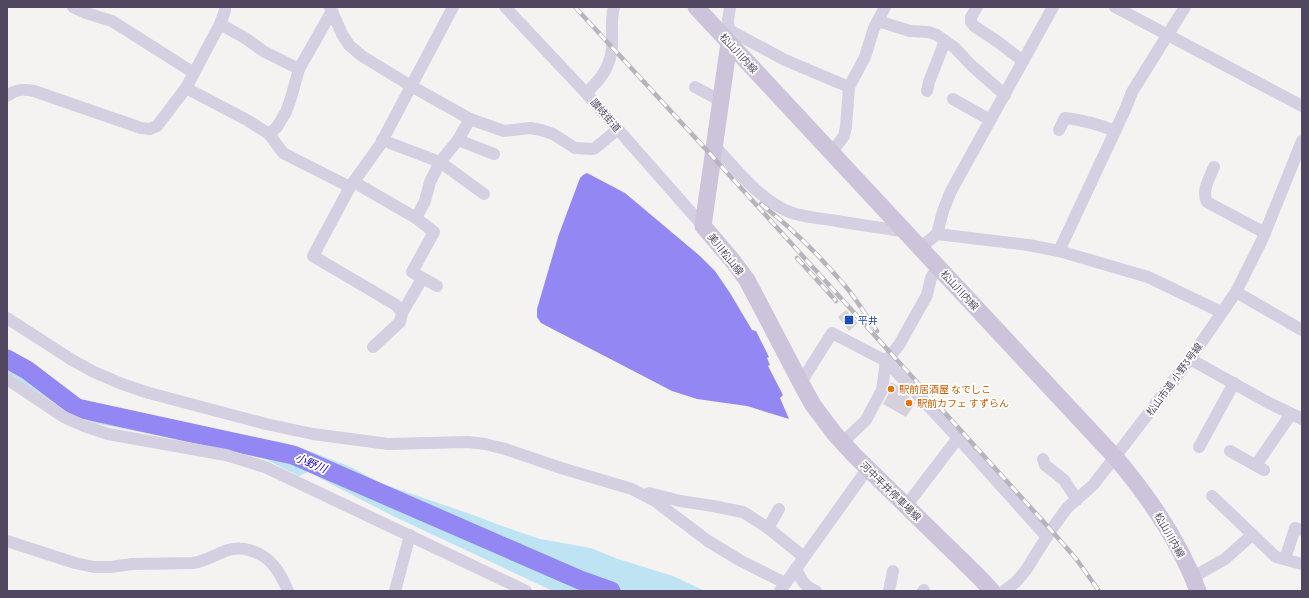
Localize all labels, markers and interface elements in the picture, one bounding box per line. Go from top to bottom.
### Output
street label: 松山川内線 [718,31,760,75]
street label: 讃岐街道 [588,96,624,134]
street label: 美川松山線 [706,231,746,277]
street label: 松山川内線 [939,268,981,312]
marker: 平井 [843,314,855,326]
place label: 平井 [858,314,878,326]
street label: 松山市道 小野3号線 [1144,340,1204,418]
place label: 駅前居酒屋 なでしこ [899,383,991,395]
marker: 駅前居酒屋 なでしこ [886,384,896,394]
place label: 駅前カフェ すずらん [917,397,1009,409]
marker: 駅前カフェ すずらん [904,398,914,408]
water label: 小野川 [293,450,330,475]
street label: 河中平井停車場線 [858,459,924,523]
street label: 松山川内線 [1152,510,1188,560]

